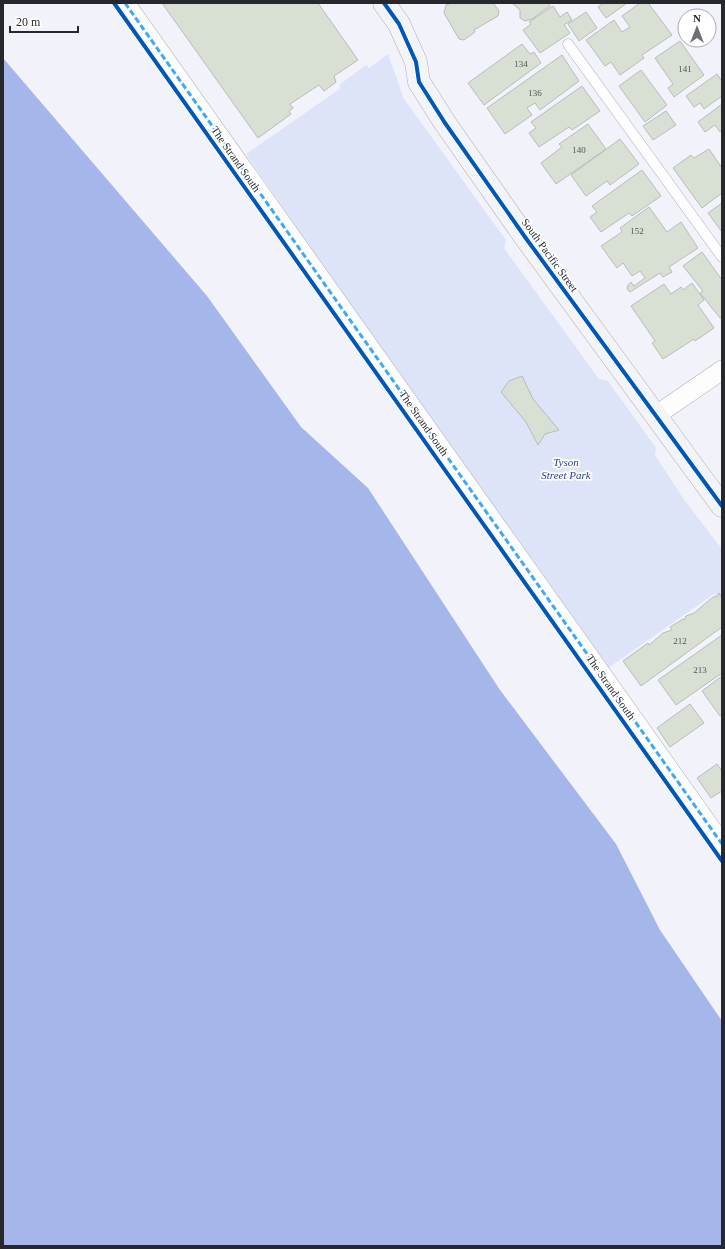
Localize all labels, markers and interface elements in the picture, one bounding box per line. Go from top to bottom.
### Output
scale bar [10,8,78,34]
north arrow [677,8,717,48]
text: N [693,12,701,24]
text: 20 m [16,15,41,29]
house number: 134 [514,59,528,69]
house number: 141 [678,64,692,74]
house number: 136 [528,88,542,98]
street label: The Strand South [209,124,263,194]
house number: 140 [572,145,586,155]
street label: South Pacific Street [519,216,581,294]
house number: 152 [630,226,644,236]
street label: The Strand South [397,388,451,458]
park label: Tyson Street Park [541,456,592,481]
house number: 212 [673,636,687,646]
street label: The Strand South [584,652,638,722]
house number: 213 [693,665,707,675]

